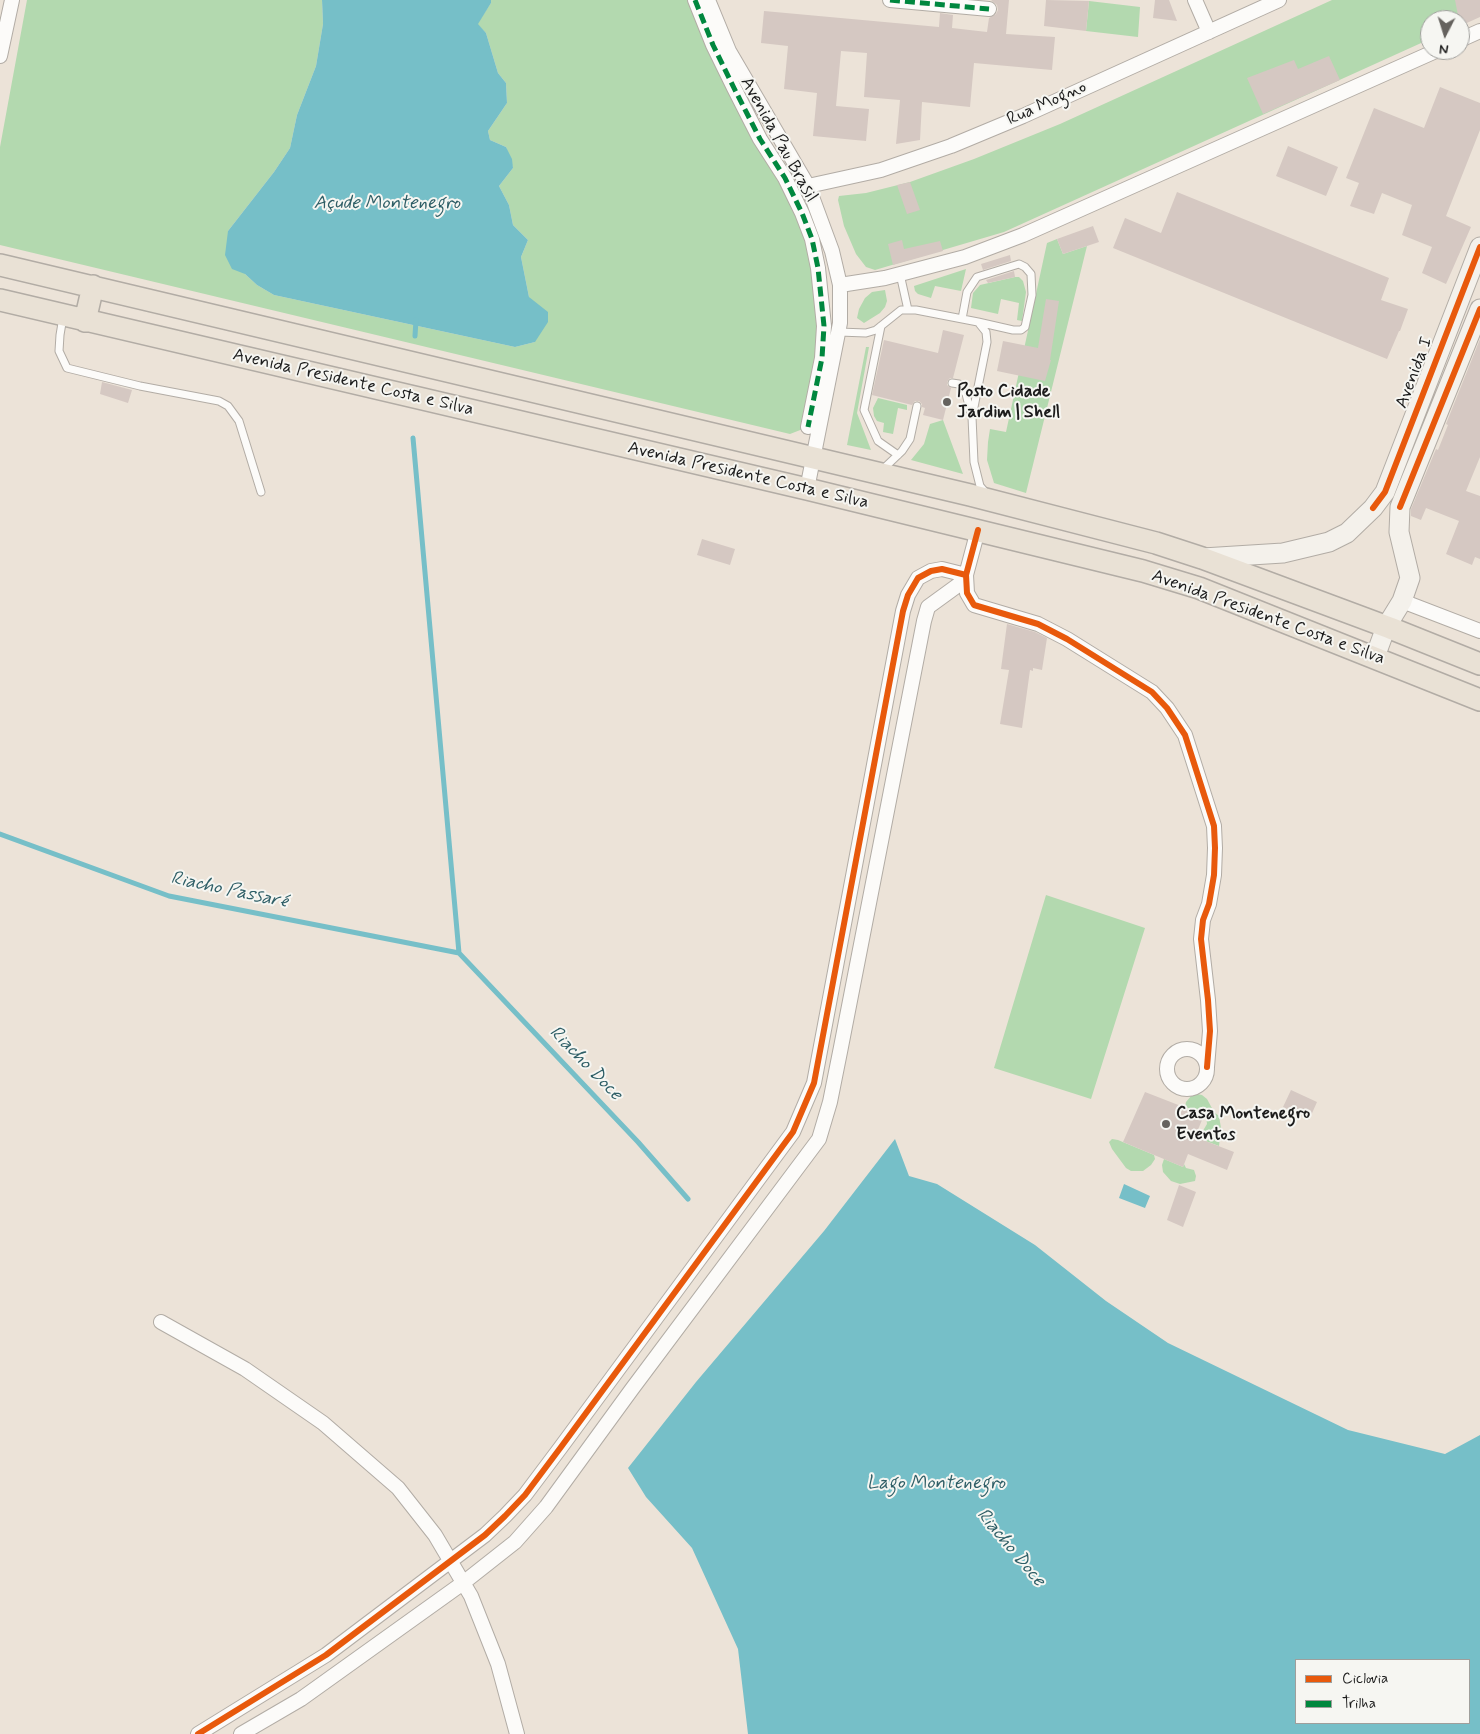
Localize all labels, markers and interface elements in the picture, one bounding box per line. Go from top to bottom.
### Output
north arrow [1420,10,1470,60]
text: N [1438,40,1449,58]
street label: Avenida Pau Brasil [735,74,821,206]
street label: Rua Mogno [1004,77,1090,131]
water label: Açude Montenegro [314,193,460,215]
street label: Avenida I [1392,334,1438,412]
street label: Avenida Presidente Costa e Silva [230,345,476,421]
place label: Posto Cidade Jardim | Shell [957,381,1060,424]
marker: Posto Cidade Jardim | Shell [941,396,953,408]
street label: Avenida Presidente Costa e Silva [625,438,871,514]
street label: Avenida Presidente Costa e Silva [1148,566,1388,670]
water label: Riacho Passaré [169,868,289,914]
water label: Riacho Doce [544,1022,626,1106]
place label: Casa Montenegro Eventos [1176,1103,1310,1146]
marker: Casa Montenegro Eventos [1160,1118,1172,1130]
water label: Lago Montenegro [867,1473,1005,1495]
water label: Riacho Doce [971,1504,1049,1592]
legend [1295,1659,1470,1724]
text: Ciclovia [1342,1669,1388,1689]
text: Trilha [1342,1694,1376,1714]

